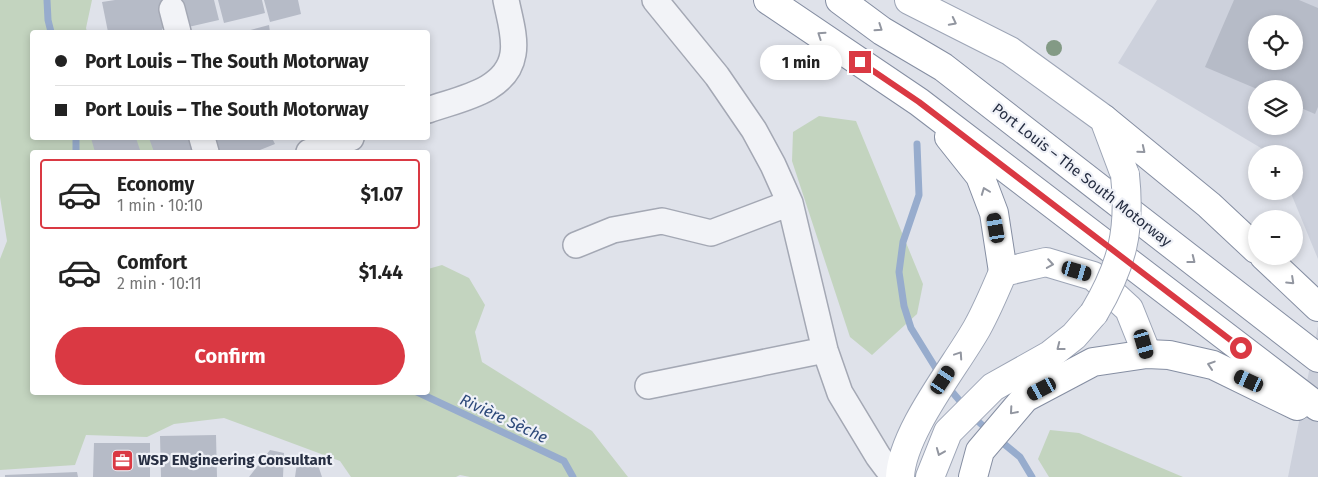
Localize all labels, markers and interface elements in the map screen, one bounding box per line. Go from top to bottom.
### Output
map controls [1248,15,1303,265]
button: locate [1248,15,1303,70]
one-way arrow [948,16,957,26]
one-way arrow [873,22,883,31]
one-way arrow [817,32,827,41]
callout: 1 min [760,44,842,80]
text: Port Louis – The South Motorway [85,50,369,73]
route end [849,51,871,73]
text: 1 min [782,53,820,72]
button: layers [1248,80,1303,135]
text: Port Louis – The South Motorway [85,98,369,121]
street label: Port Louis – The South Motorway [989,99,1176,251]
one-way arrow [1136,144,1145,152]
button: + [1248,145,1303,200]
icon: car [57,172,102,217]
text: Economy [117,173,194,196]
text: $1.07 [361,183,403,206]
one-way arrow [981,187,991,196]
text: 1 min · 10:10 [117,196,203,215]
button: − [1248,210,1303,265]
car [986,212,1005,244]
icon: car [57,250,102,295]
text: Comfort [117,251,187,274]
one-way arrow [1186,255,1195,263]
one-way arrow [1046,259,1055,269]
car [1060,260,1093,282]
text: $1.44 [359,261,403,284]
text: 2 min · 10:11 [117,274,202,293]
one-way arrow [1285,275,1294,284]
button: Confirm [55,327,405,385]
car [1132,328,1155,360]
route start [1230,337,1252,359]
one-way arrow [1056,342,1065,351]
one-way arrow [953,352,962,361]
one-way arrow [1208,361,1216,371]
car [928,363,957,397]
car [1232,368,1265,394]
car [1025,375,1058,403]
water label: Rivière Sèche [457,390,551,447]
one-way arrow [1010,406,1019,415]
one-way arrow [936,447,946,456]
office icon: WSP ENgineering Consultant [110,448,134,472]
place label: WSP ENgineering Consultant [138,451,332,469]

